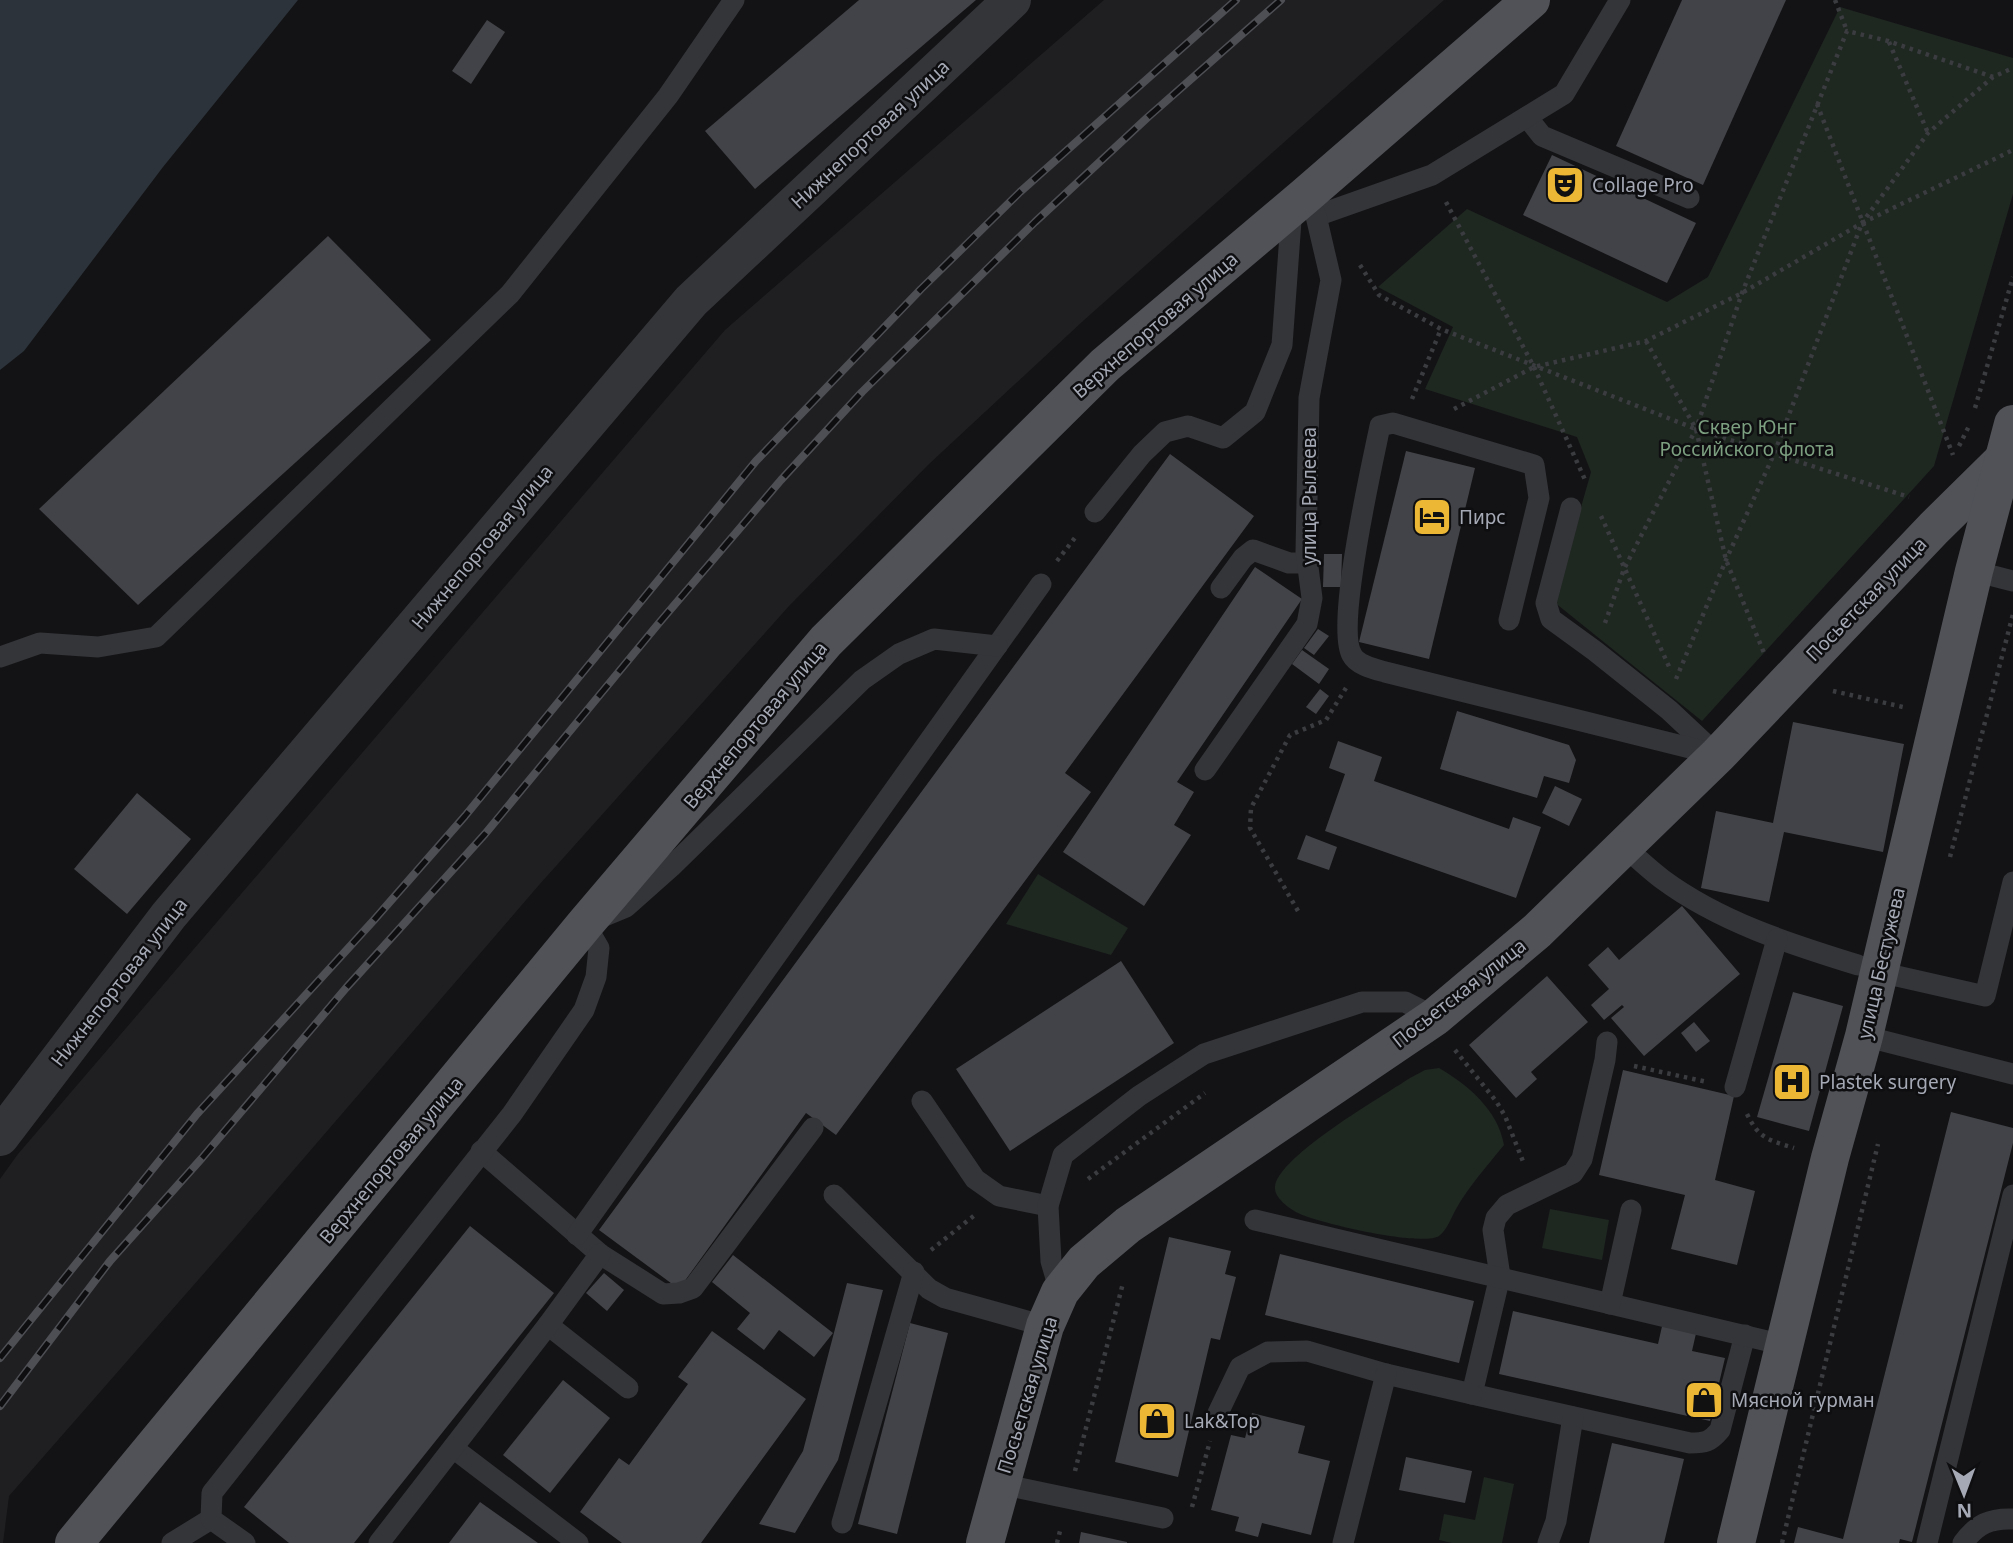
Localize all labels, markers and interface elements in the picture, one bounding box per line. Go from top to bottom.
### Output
street label: Нижнепортовая улица [785,54,955,214]
theatre icon: Collage Pro [1544,164,1586,206]
place label: Collage Pro [1592,172,1694,198]
street label: Верхнепортовая улица [1067,246,1243,404]
park label: Сквер Юнг Российского флота [1659,414,1835,462]
street label: улица Рылеева [1296,427,1322,565]
street label: Нижнепортовая улица [405,459,559,635]
hotel icon: Пирс [1411,496,1453,538]
place label: Пирс [1459,504,1506,530]
street label: Посьетская улица [1800,531,1932,667]
street label: Верхнепортовая улица [677,636,833,814]
street label: улица Бестужева [1851,885,1911,1041]
street label: Нижнепортовая улица [45,892,193,1072]
street label: Посьетская улица [1387,932,1531,1054]
hospital icon: Plastek surgery [1771,1061,1813,1103]
place label: Plastek surgery [1819,1069,1957,1095]
street label: Верхнепортовая улица [313,1071,469,1249]
street label: Посьетская улица [991,1313,1063,1477]
shop icon: Мясной гурман [1683,1379,1725,1421]
place label: Мясной гурман [1731,1387,1875,1413]
shop icon: Lak&Top [1136,1400,1178,1442]
place label: Lak&Top [1184,1408,1260,1434]
north arrow [1929,1459,1999,1529]
text: N [1956,1498,1972,1524]

